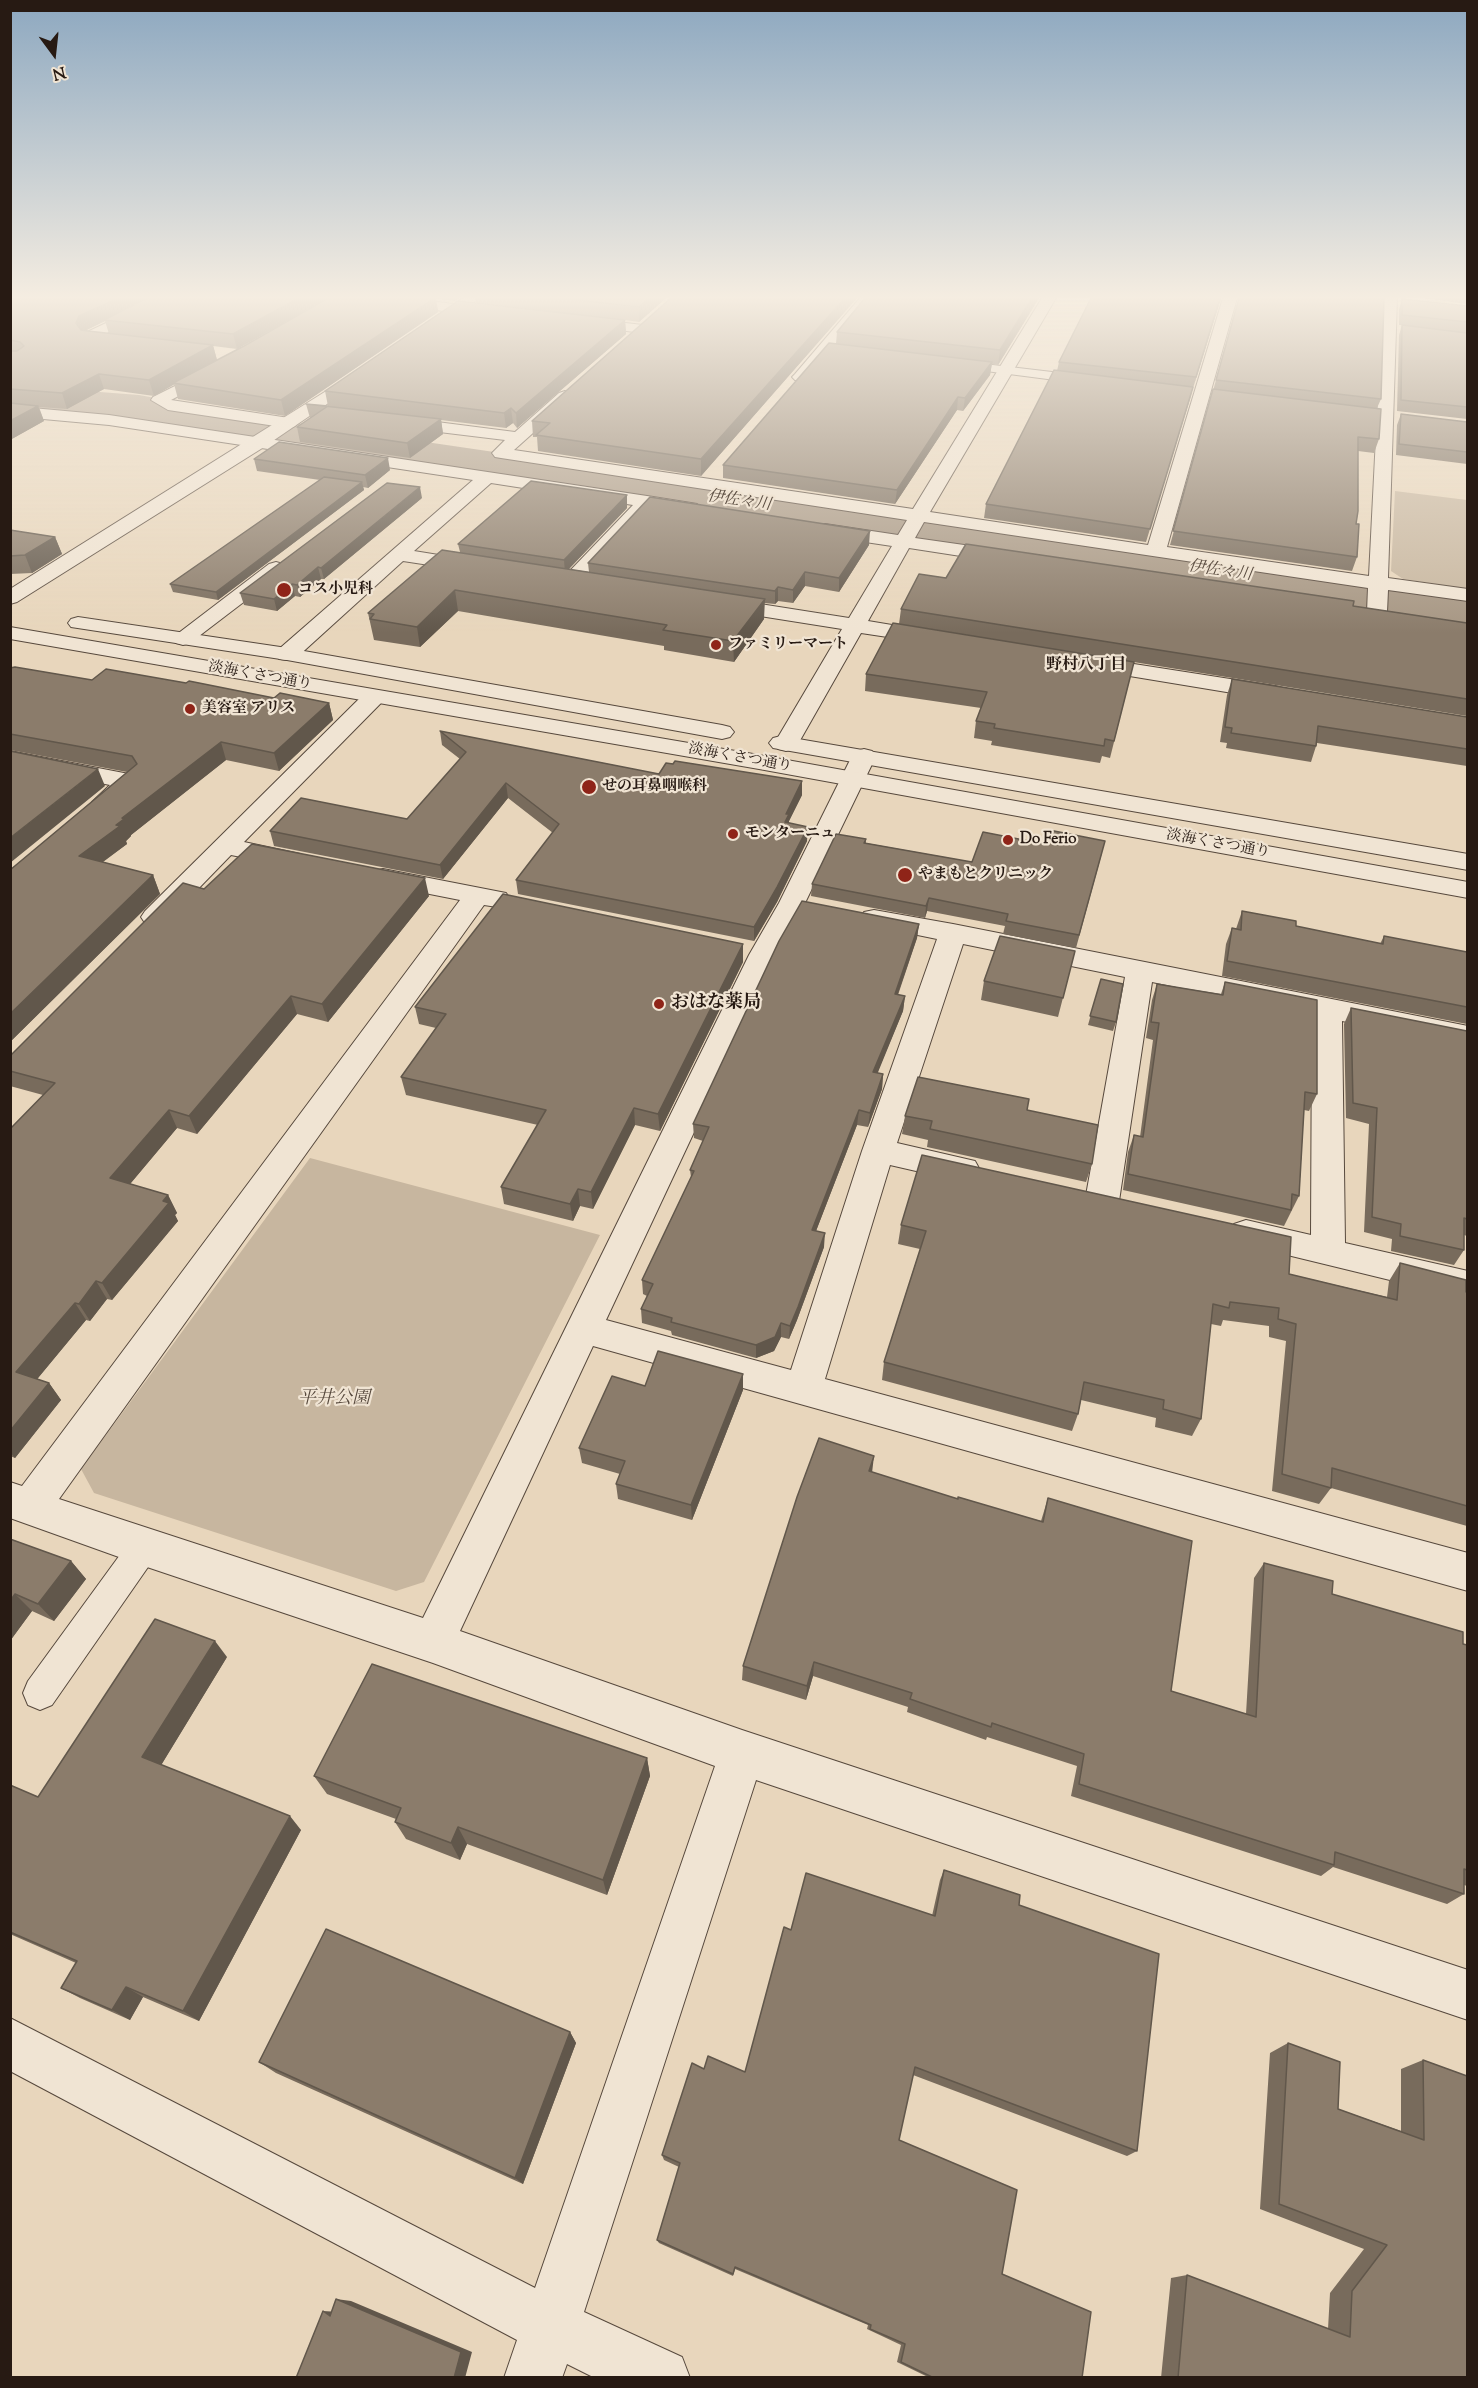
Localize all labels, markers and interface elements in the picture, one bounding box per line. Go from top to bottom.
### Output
north arrow [24,24,84,84]
text: N [50,59,68,85]
water label: 伊佐々川 [706,488,772,516]
water label: 伊佐々川 [1187,558,1253,586]
marker: コス小児科 [275,581,293,599]
place label: コス小児科 [298,581,373,599]
place label: ファミリーマート [728,636,848,654]
marker: ファミリーマート [709,638,723,652]
district label: 野村八丁目 [1046,656,1126,676]
street label: 淡海くさつ通り [207,659,313,695]
place label: 美容室 アリス [202,700,295,718]
marker: 美容室 アリス [183,702,197,716]
street label: 淡海くさつ通り [687,741,793,777]
marker: せの耳鼻咽喉科 [580,778,598,796]
place label: せの耳鼻咽喉科 [602,778,707,796]
place label: モンターニュ [745,825,835,843]
marker: モンターニュ [726,827,740,841]
street label: 淡海くさつ通り [1165,827,1271,863]
place label: Do Ferio [1020,831,1076,849]
marker: Do Ferio [1001,833,1015,847]
marker: やまもとクリニック [896,866,914,884]
place label: やまもとクリニック [918,866,1053,884]
place label: おはな薬局 [671,993,761,1015]
marker: おはな薬局 [652,997,666,1011]
park label: 平井公園 [298,1389,370,1411]

